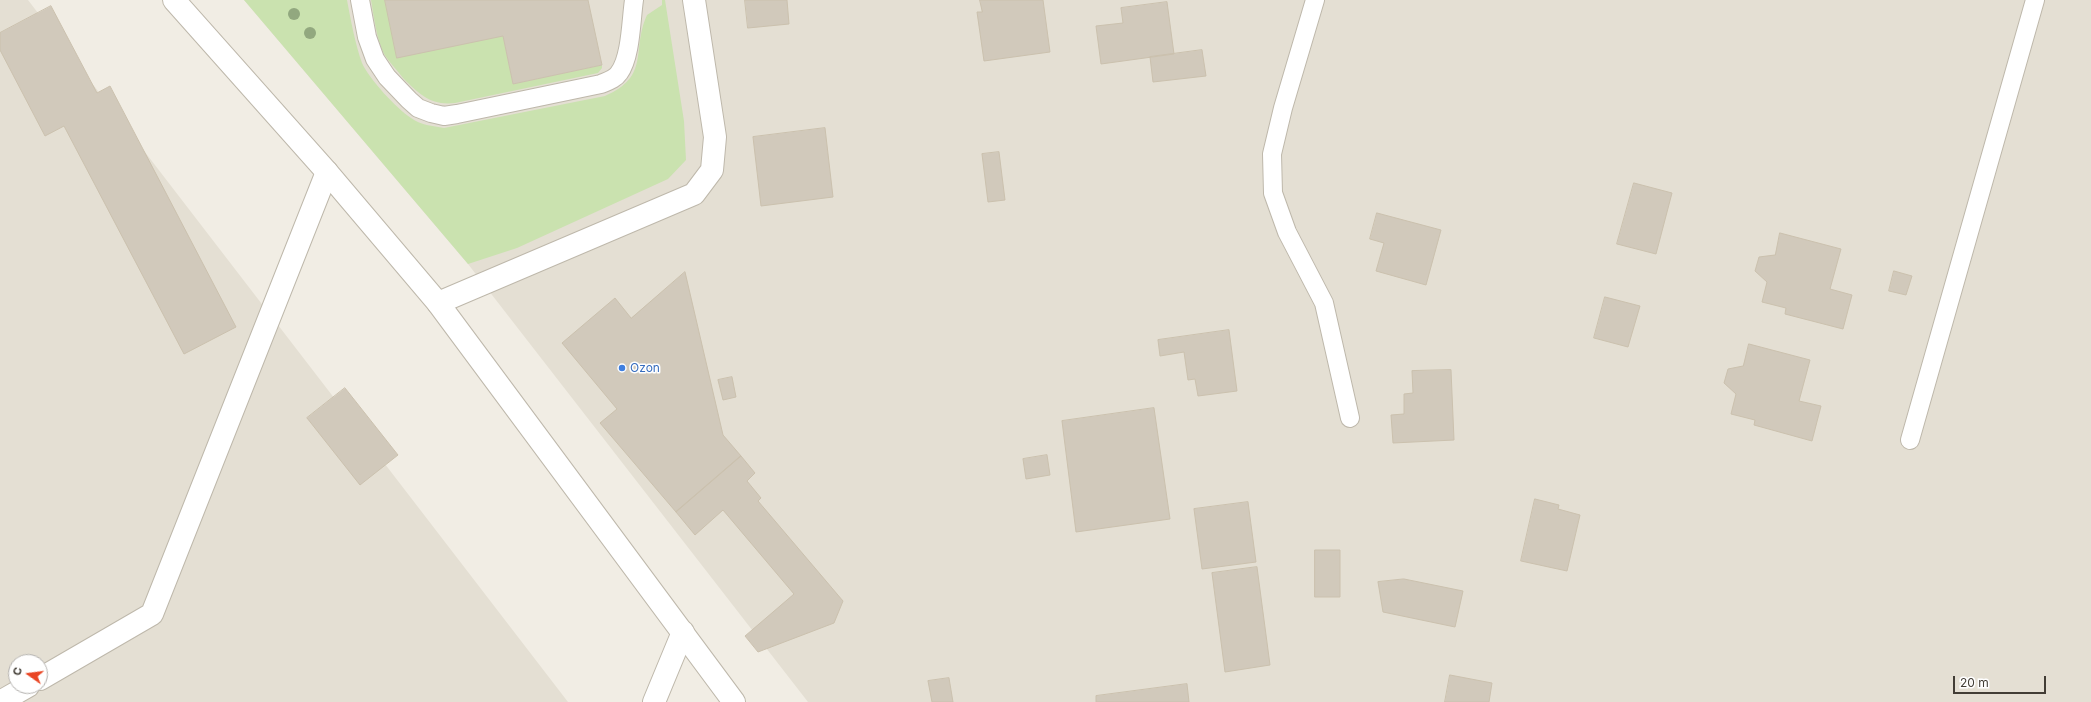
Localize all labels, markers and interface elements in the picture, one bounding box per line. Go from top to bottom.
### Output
place label: Ozon [630,361,660,375]
marker: Ozon [617,363,627,373]
north arrow [8,654,48,694]
text: С [10,666,25,677]
scale bar [1955,668,2048,694]
text: 20 m [1960,675,1989,690]

